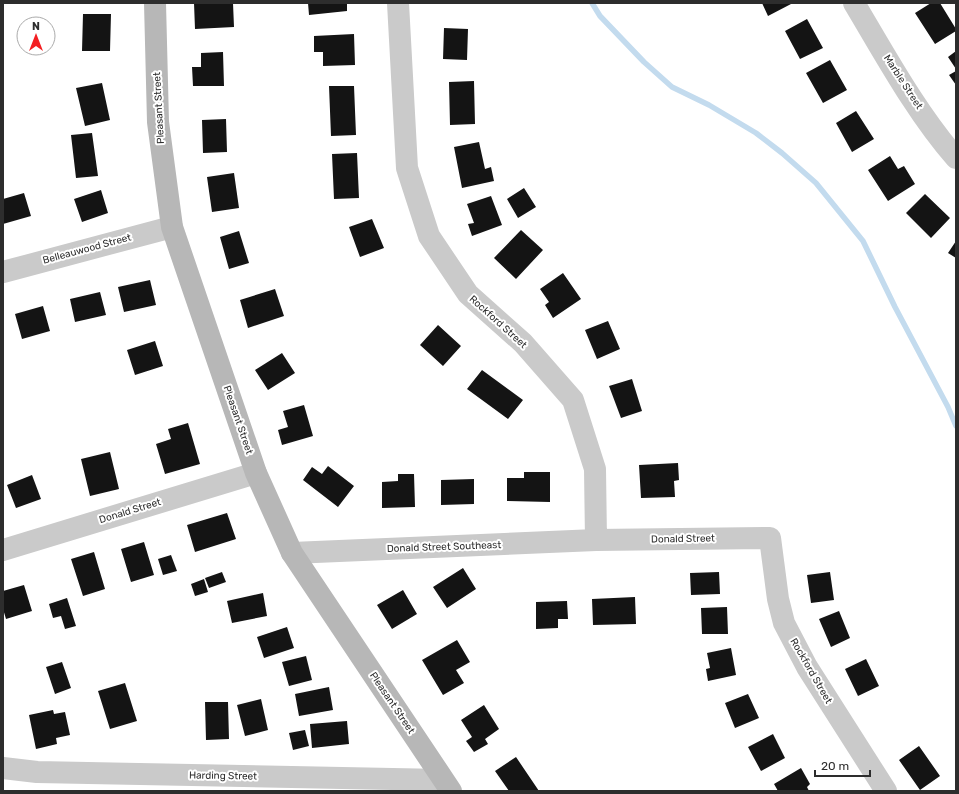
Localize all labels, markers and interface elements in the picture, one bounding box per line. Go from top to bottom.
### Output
north arrow [16,16,56,56]
text: N [32,20,40,33]
street label: Marble Street [881,52,925,112]
street label: Pleasant Street [151,72,167,144]
street label: Belleauwood Street [42,231,133,267]
street label: Rockford Street [467,293,529,351]
street label: Pleasant Street [221,384,255,456]
street label: Donald Street [98,496,162,526]
street label: Donald Street [651,532,715,546]
street label: Donald Street Southeast [387,539,502,555]
street label: Rockford Street [787,636,835,706]
street label: Pleasant Street [367,670,417,736]
scale bar [815,752,870,778]
text: 20 m [821,759,849,773]
street label: Harding Street [189,769,257,783]

